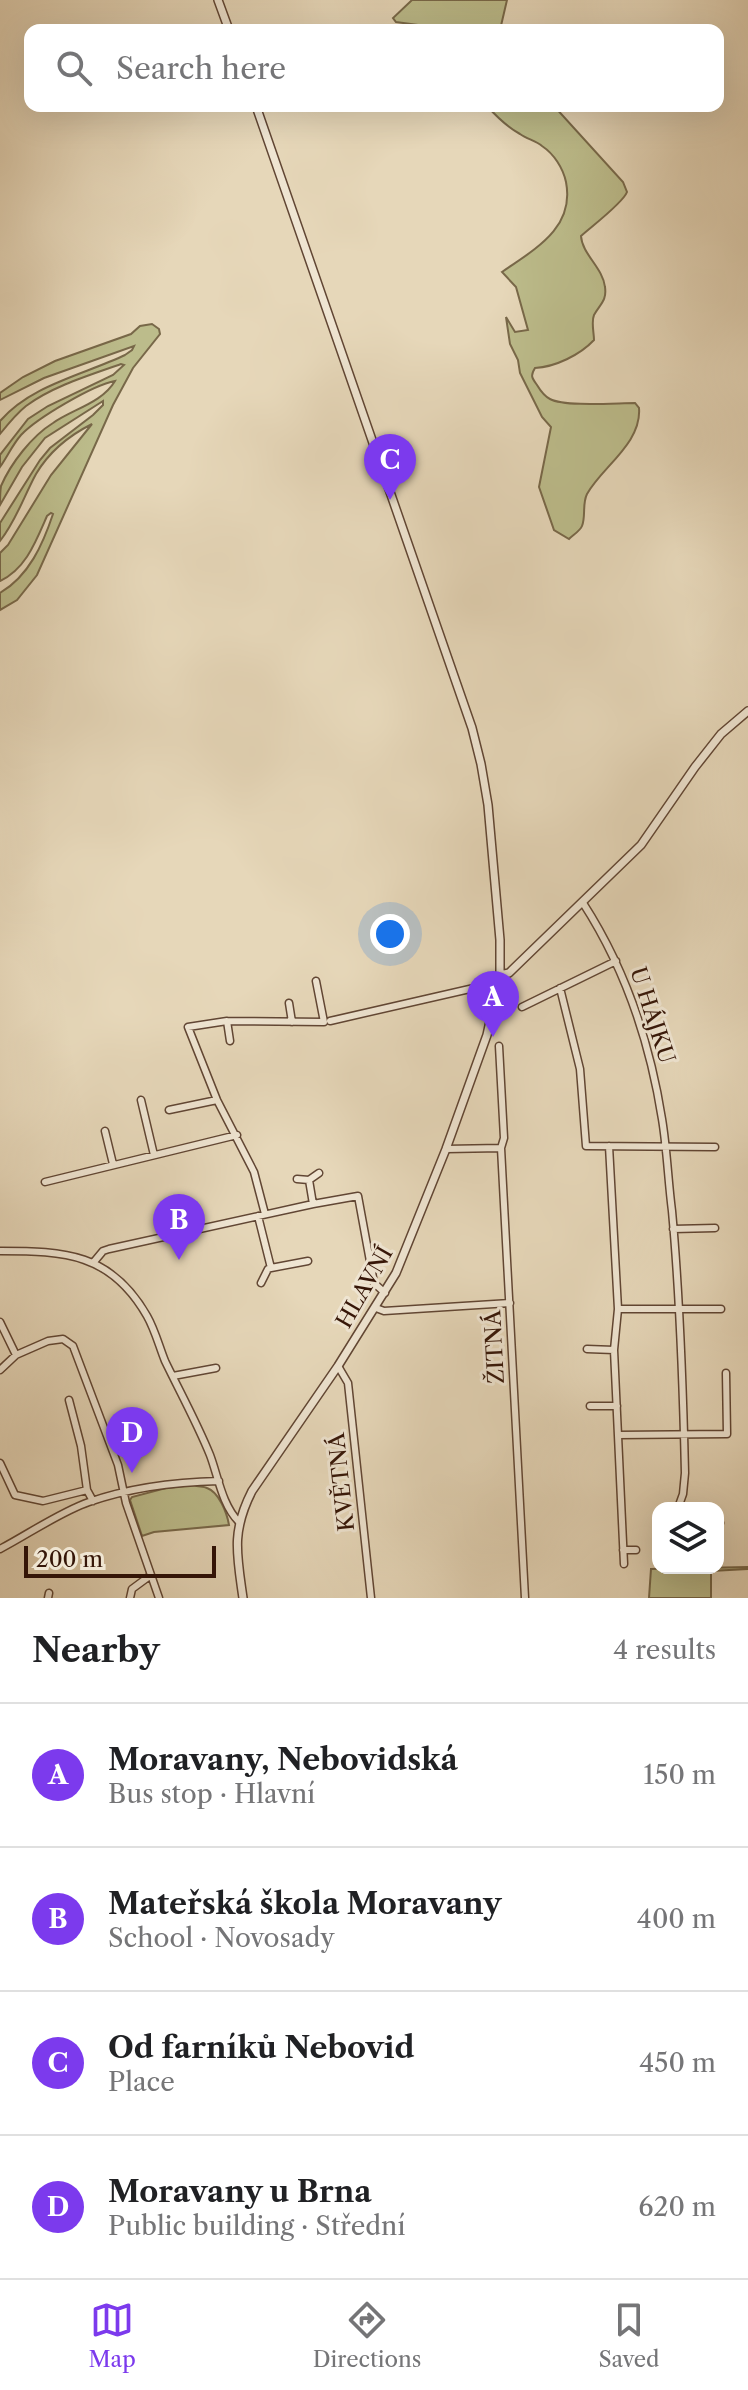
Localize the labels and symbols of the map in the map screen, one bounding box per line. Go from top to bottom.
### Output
pin: C [364,434,416,500]
your location [370,914,410,954]
street label: U HÁJKU [624,963,682,1067]
pin: A [467,971,519,1037]
pin: B [153,1194,205,1260]
street label: HLAVNÍ [329,1241,399,1333]
street label: ŽITNÁ [478,1309,510,1385]
pin: D [106,1407,158,1473]
street label: KVĚTNÁ [322,1431,360,1533]
scale bar [24,1542,216,1578]

